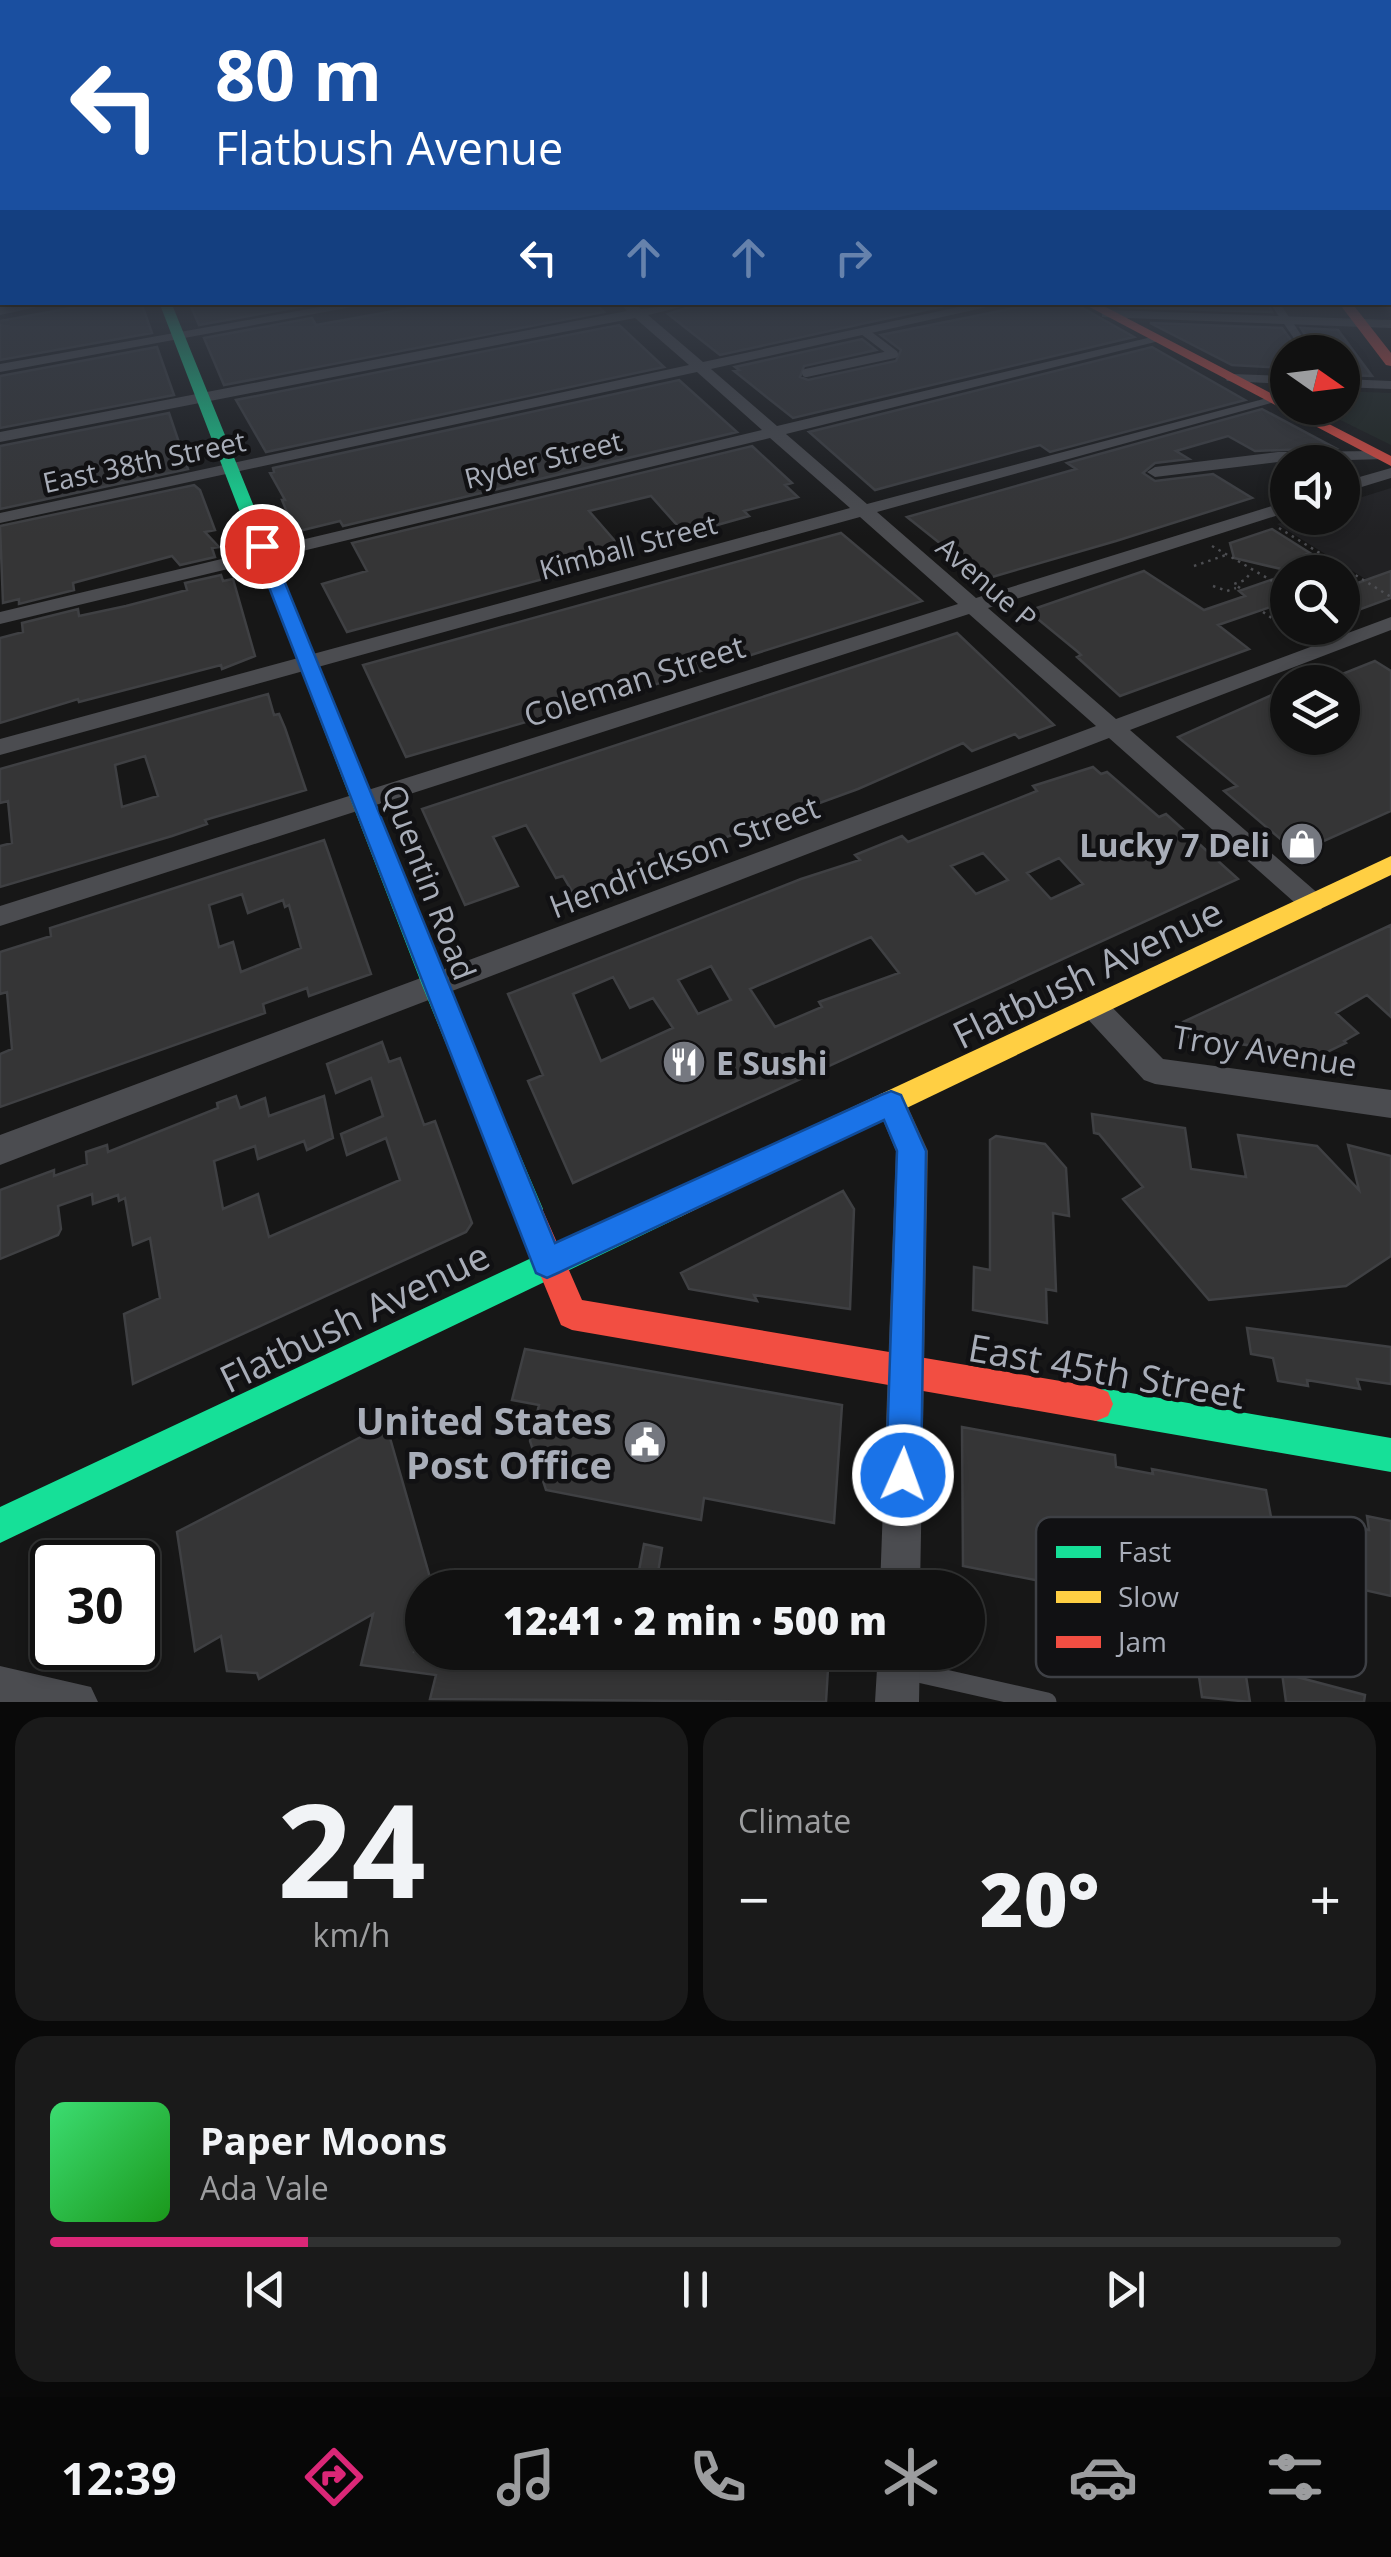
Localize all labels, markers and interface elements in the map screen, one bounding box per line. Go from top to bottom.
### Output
text: 80 m [215,26,382,122]
icon: left [50,40,180,170]
text: Flatbush Avenue [215,117,563,178]
icon: left [511,230,566,285]
icon: ahead [616,230,671,285]
icon: ahead [721,230,776,285]
icon: right [826,230,881,285]
north arrow [1270,335,1360,425]
map controls [1270,335,1360,755]
street label: East 38th Street [39,421,249,501]
street label: Ryder Street [460,421,626,497]
button: sound [1270,445,1360,535]
pin [220,504,305,589]
street label: Kimball Street [535,504,721,588]
icon: arrive [235,519,290,574]
street label: Avenue P [929,528,1045,636]
button: search [1270,555,1360,645]
street label: Coleman Street [518,624,750,736]
button: layers [1270,665,1360,755]
street label: Quentin Road [373,778,487,986]
street label: Hendrickson Street [543,785,825,927]
shop icon: Lucky 7 Deli [1279,821,1325,867]
place label: Lucky 7 Deli [1079,823,1270,866]
street label: Flatbush Avenue [943,884,1231,1060]
street label: Troy Avenue [1170,1014,1360,1086]
restaurant icon: E Sushi [661,1039,707,1085]
place label: E Sushi [716,1041,828,1084]
street label: Flatbush Avenue [210,1228,498,1404]
street label: East 45th Street [965,1320,1249,1420]
place label: United States Post Office [356,1394,612,1490]
public building icon: United States Post Office [622,1419,668,1465]
position arrow [851,1423,955,1527]
legend [1036,1517,1366,1677]
text: Fast [1118,1532,1171,1570]
speed limit sign: 30 [30,1540,160,1670]
text: Slow [1118,1577,1179,1615]
text: 12:41 · 2 min · 500 m [503,1594,887,1646]
text: Jam [1115,1622,1167,1660]
text: 24 [277,1759,426,1936]
text: Climate [738,1799,851,1842]
text: 20° [980,1847,1099,1949]
text: − [738,1861,769,1936]
text: + [1310,1861,1341,1936]
text: km/h [313,1913,390,1956]
text: Paper Moons [200,2114,447,2166]
text: Ada Vale [200,2166,329,2209]
icon: previous [238,2262,293,2317]
icon: pause [668,2262,723,2317]
icon: next [1098,2262,1153,2317]
icon: directions [299,2442,369,2512]
icon: music [491,2442,561,2512]
icon: phone [683,2442,753,2512]
icon: climate [876,2442,946,2512]
icon: car [1068,2442,1138,2512]
icon: filters [1260,2442,1330,2512]
text: 12:39 [61,2447,177,2508]

